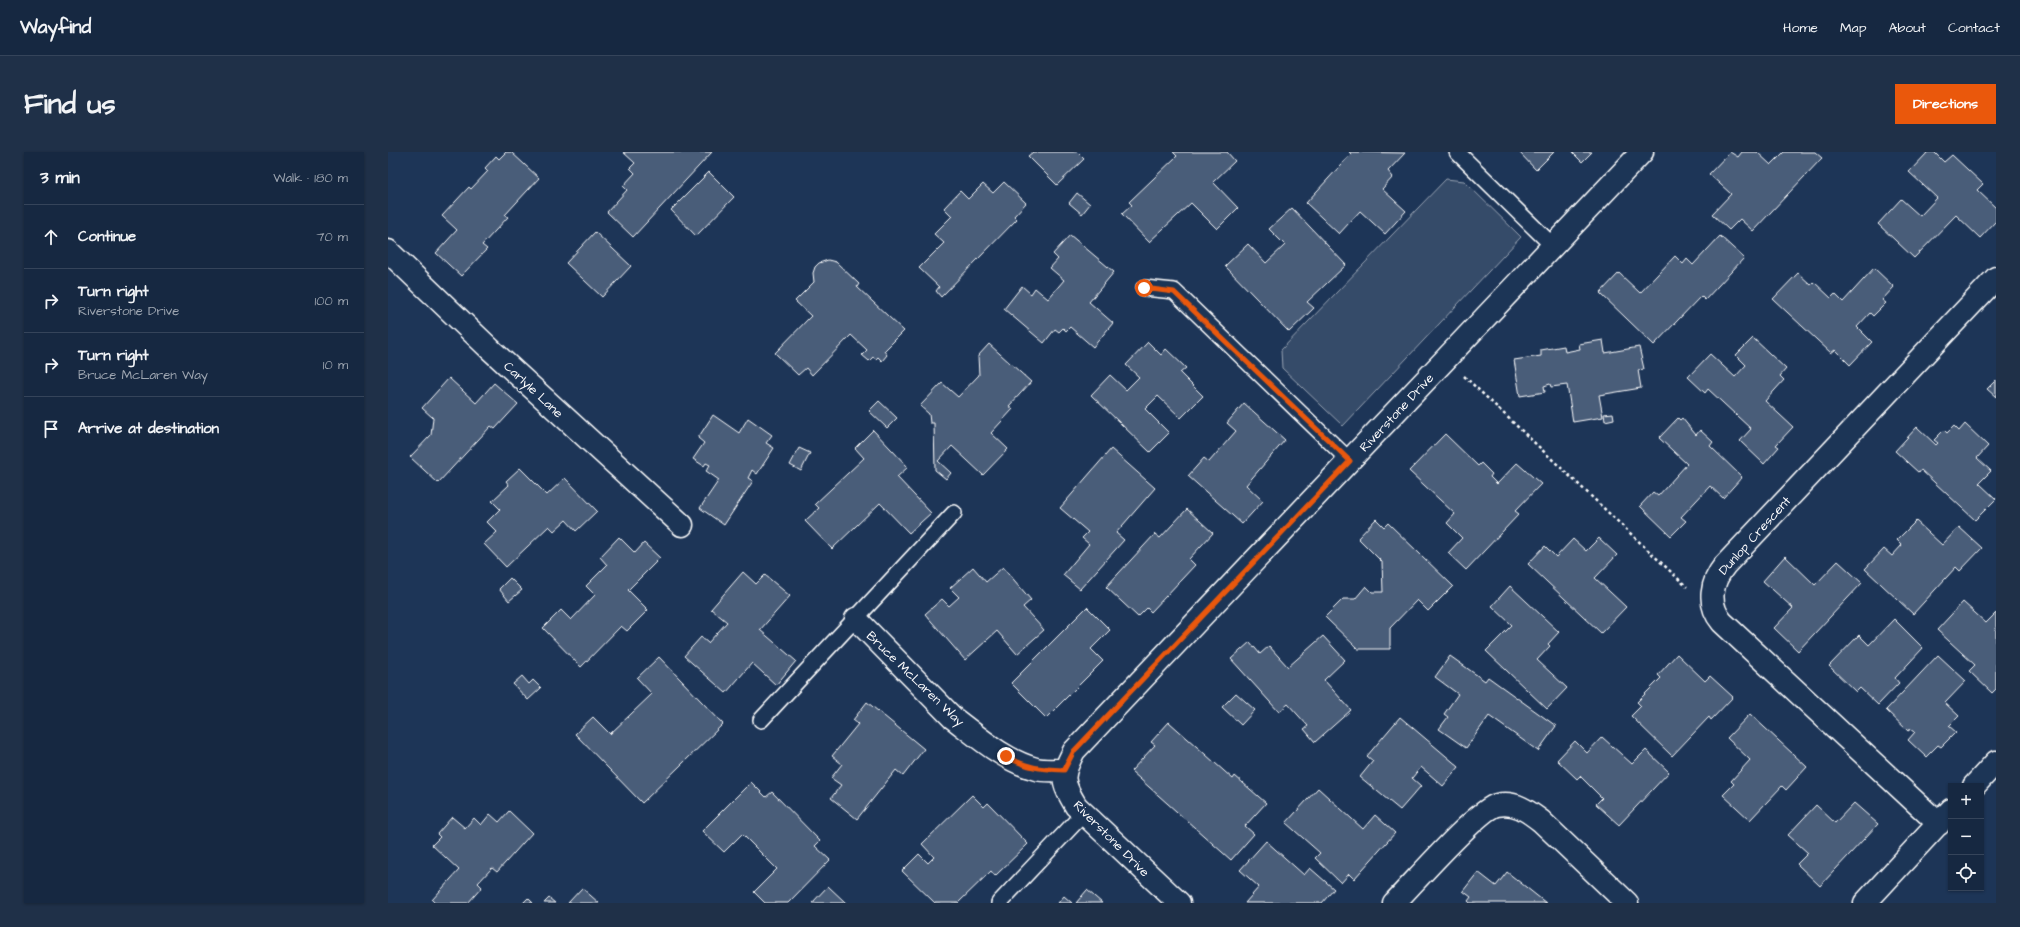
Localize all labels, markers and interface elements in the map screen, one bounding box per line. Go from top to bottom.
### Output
text: Wayfind [20,14,91,41]
text: Home [1783,18,1818,38]
text: Map [1840,18,1866,38]
text: About [1888,18,1926,38]
text: Contact [1948,18,2000,38]
button: Directions [1895,84,1996,124]
text: Find us [24,85,115,124]
text: 3 min [40,166,80,190]
text: Walk · 180 m [273,169,348,187]
icon: ahead [40,226,62,248]
text: Continue [78,226,136,247]
text: 70 m [316,228,348,246]
route start [1135,279,1153,297]
text: Turn right [78,281,149,302]
icon: right [40,290,62,312]
text: 100 m [315,292,348,310]
text: Riverstone Drive [78,302,179,320]
text: Turn right [78,345,149,366]
icon: right [40,354,62,376]
text: 10 m [323,356,348,374]
street label: Carlyle Lane [499,357,567,423]
text: Bruce McLaren Way [78,366,208,384]
street label: Riverstone Drive [1356,369,1438,456]
icon: arrive [40,418,62,440]
text: Arrive at destination [78,418,219,439]
street label: Dunlop Crescent [1715,492,1795,579]
street label: Bruce McLaren Way [862,627,968,731]
route end [997,747,1015,765]
map controls [1948,783,1984,891]
button: + [1948,783,1984,819]
street label: Riverstone Drive [1069,797,1153,881]
button: − [1948,819,1984,855]
button: locate [1948,855,1984,891]

